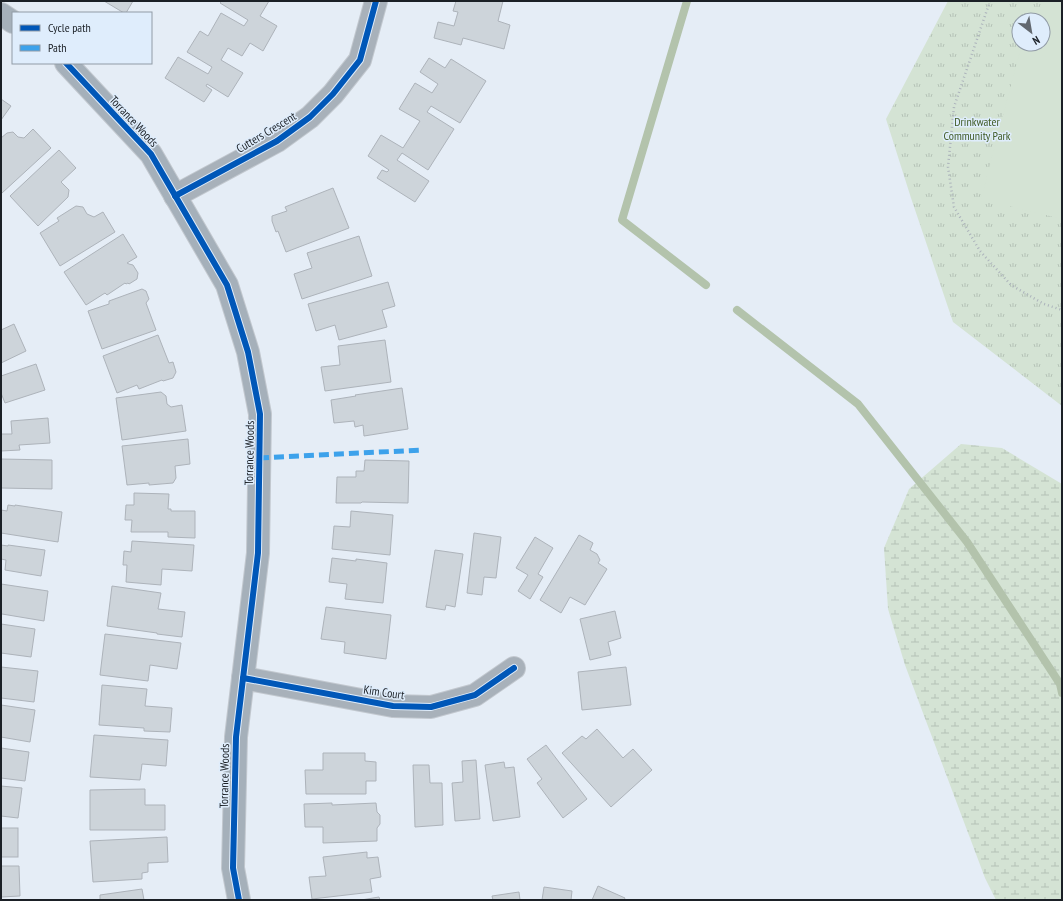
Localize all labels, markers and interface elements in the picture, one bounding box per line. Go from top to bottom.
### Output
legend [12,12,152,64]
north arrow [1011,12,1051,52]
text: Cycle path [48,20,91,35]
text: N [1030,33,1042,48]
text: Path [48,40,66,55]
street label: Torrance Woods [106,92,162,150]
street label: Cutters Crescent [233,108,299,156]
park label: Drinkwater Community Park [944,114,1011,143]
street label: Torrance Woods [241,421,257,485]
street label: Kim Court [363,682,406,702]
street label: Torrance Woods [216,744,232,808]

